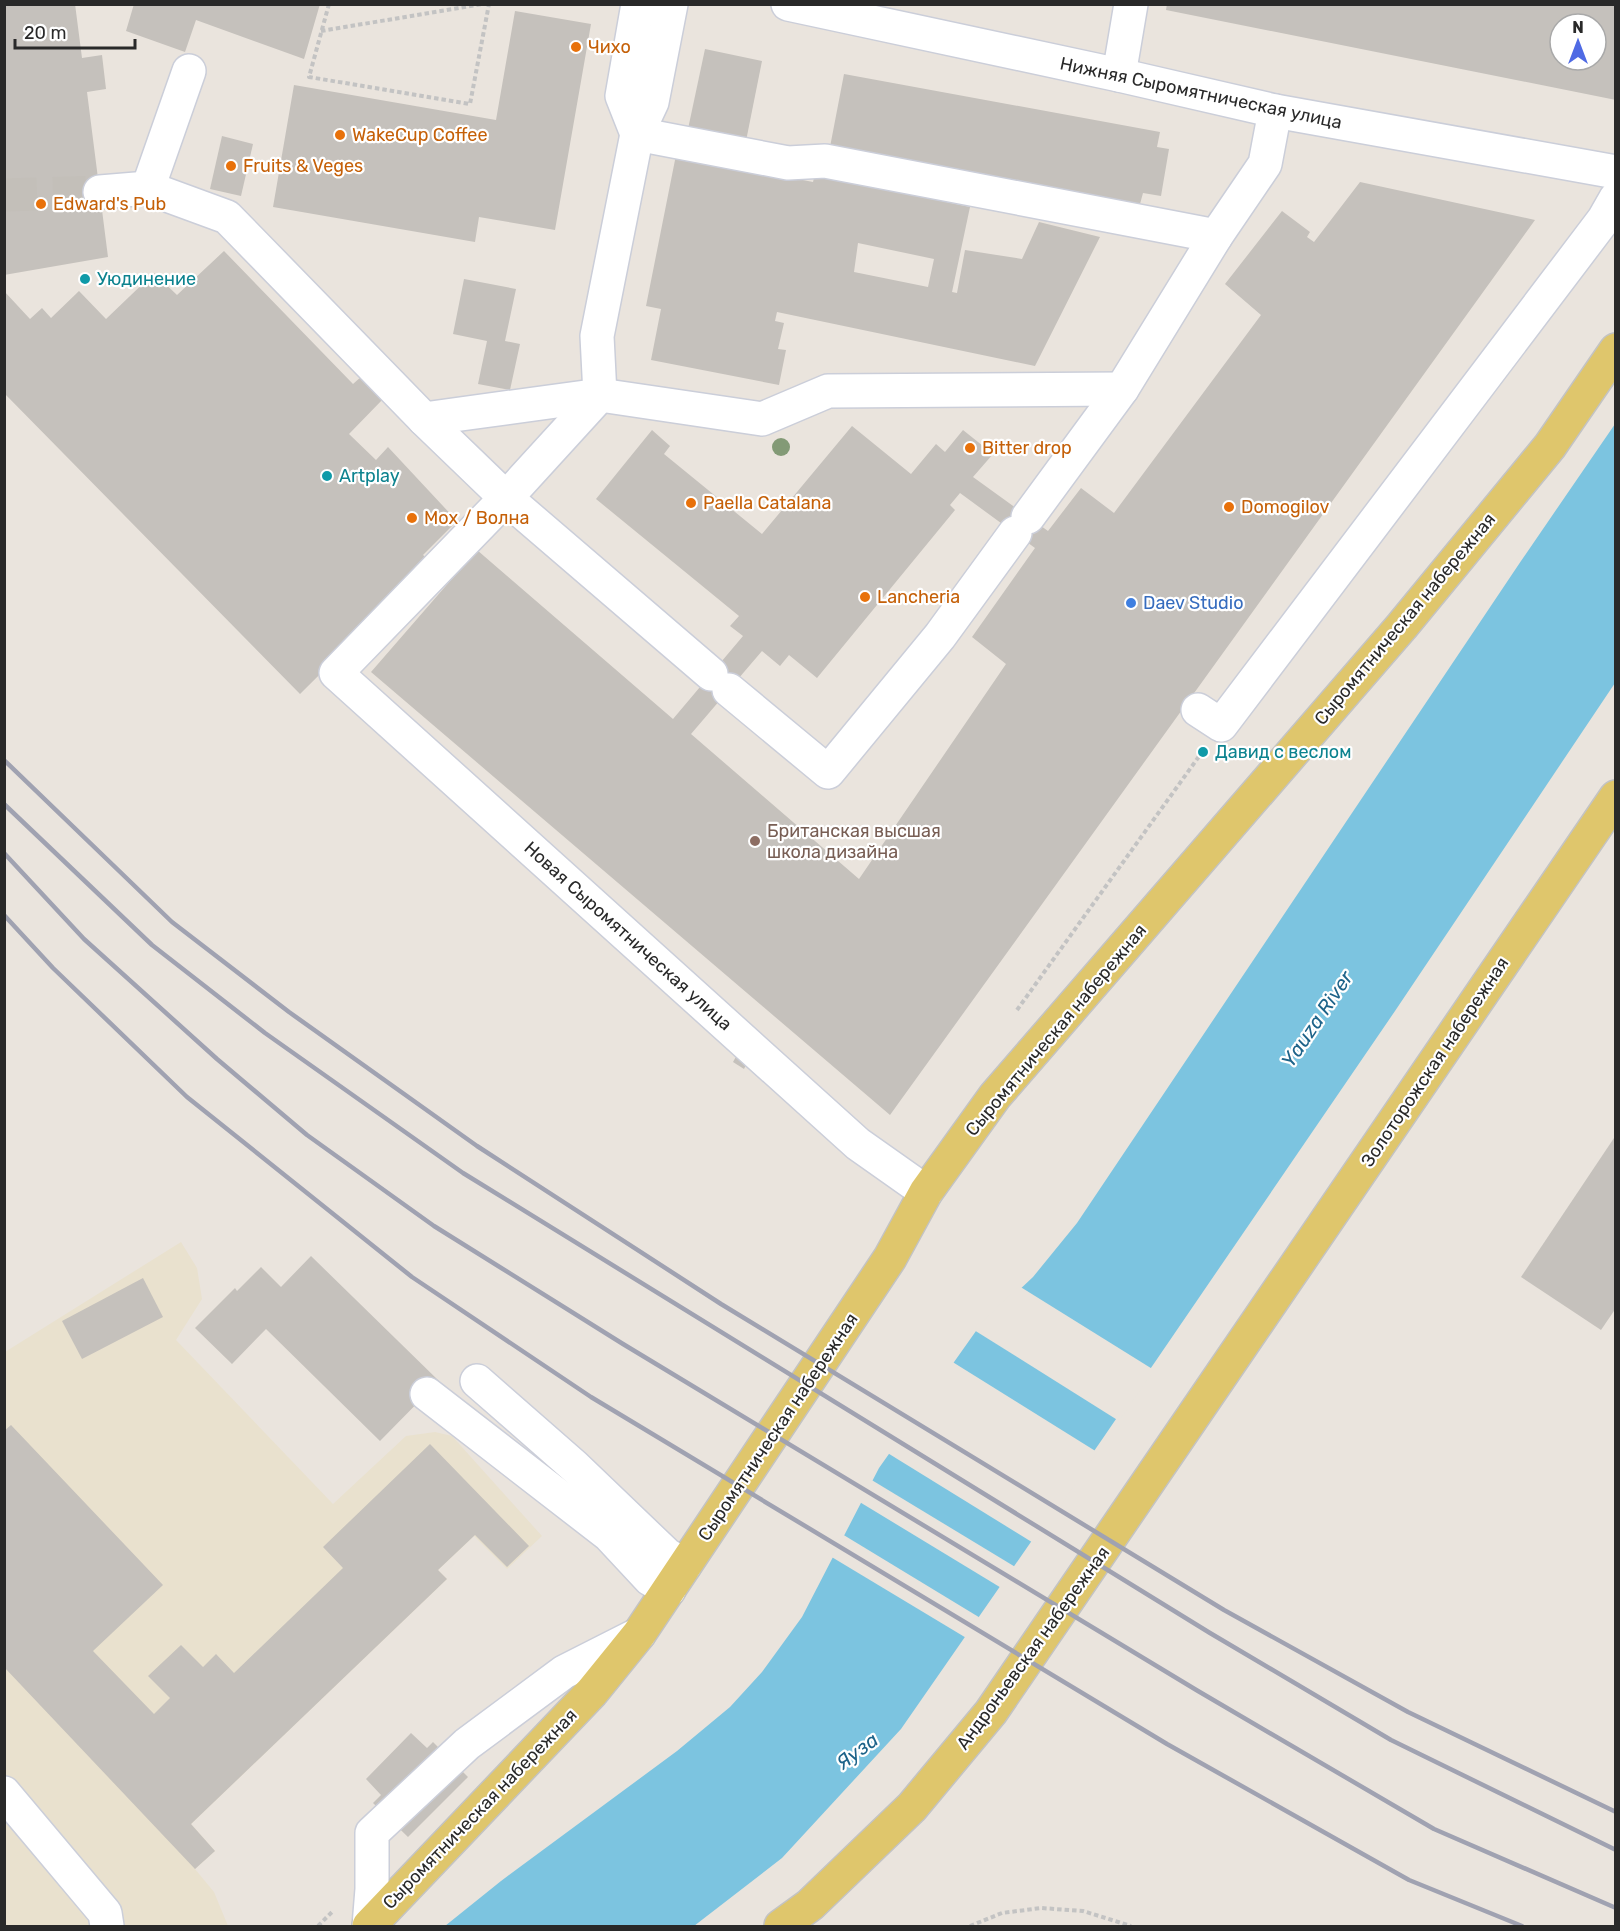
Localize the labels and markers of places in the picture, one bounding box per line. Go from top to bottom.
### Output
place label: Чихо [588,36,631,58]
marker: Чихо [569,40,583,54]
place label: WakeCup Coffee [352,124,487,146]
marker: WakeCup Coffee [333,128,347,142]
place label: Fruits & Veges [243,155,363,177]
marker: Fruits & Veges [224,159,238,173]
place label: Edward's Pub [53,193,166,215]
marker: Edward's Pub [34,197,48,211]
place label: Уюдинение [97,268,196,290]
marker: Уюдинение [78,272,92,286]
place label: Bitter drop [982,437,1072,459]
marker: Bitter drop [963,441,977,455]
place label: Artplay [339,465,400,487]
marker: Artplay [320,469,334,483]
place label: Paella Catalana [703,492,831,514]
marker: Paella Catalana [684,496,698,510]
place label: Domogilov [1241,496,1330,518]
marker: Domogilov [1222,500,1236,514]
place label: Мох / Волна [424,507,529,529]
marker: Мох / Волна [405,511,419,525]
place label: Lancheria [877,586,960,608]
marker: Lancheria [858,590,872,604]
place label: Daev Studio [1143,592,1243,614]
marker: Daev Studio [1124,596,1138,610]
place label: Давид с веслом [1215,741,1351,763]
marker: Давид с веслом [1196,745,1210,759]
place label: Британская высшая школа дизайна [767,820,941,863]
marker: Британская высшая школа дизайна [748,834,762,848]

